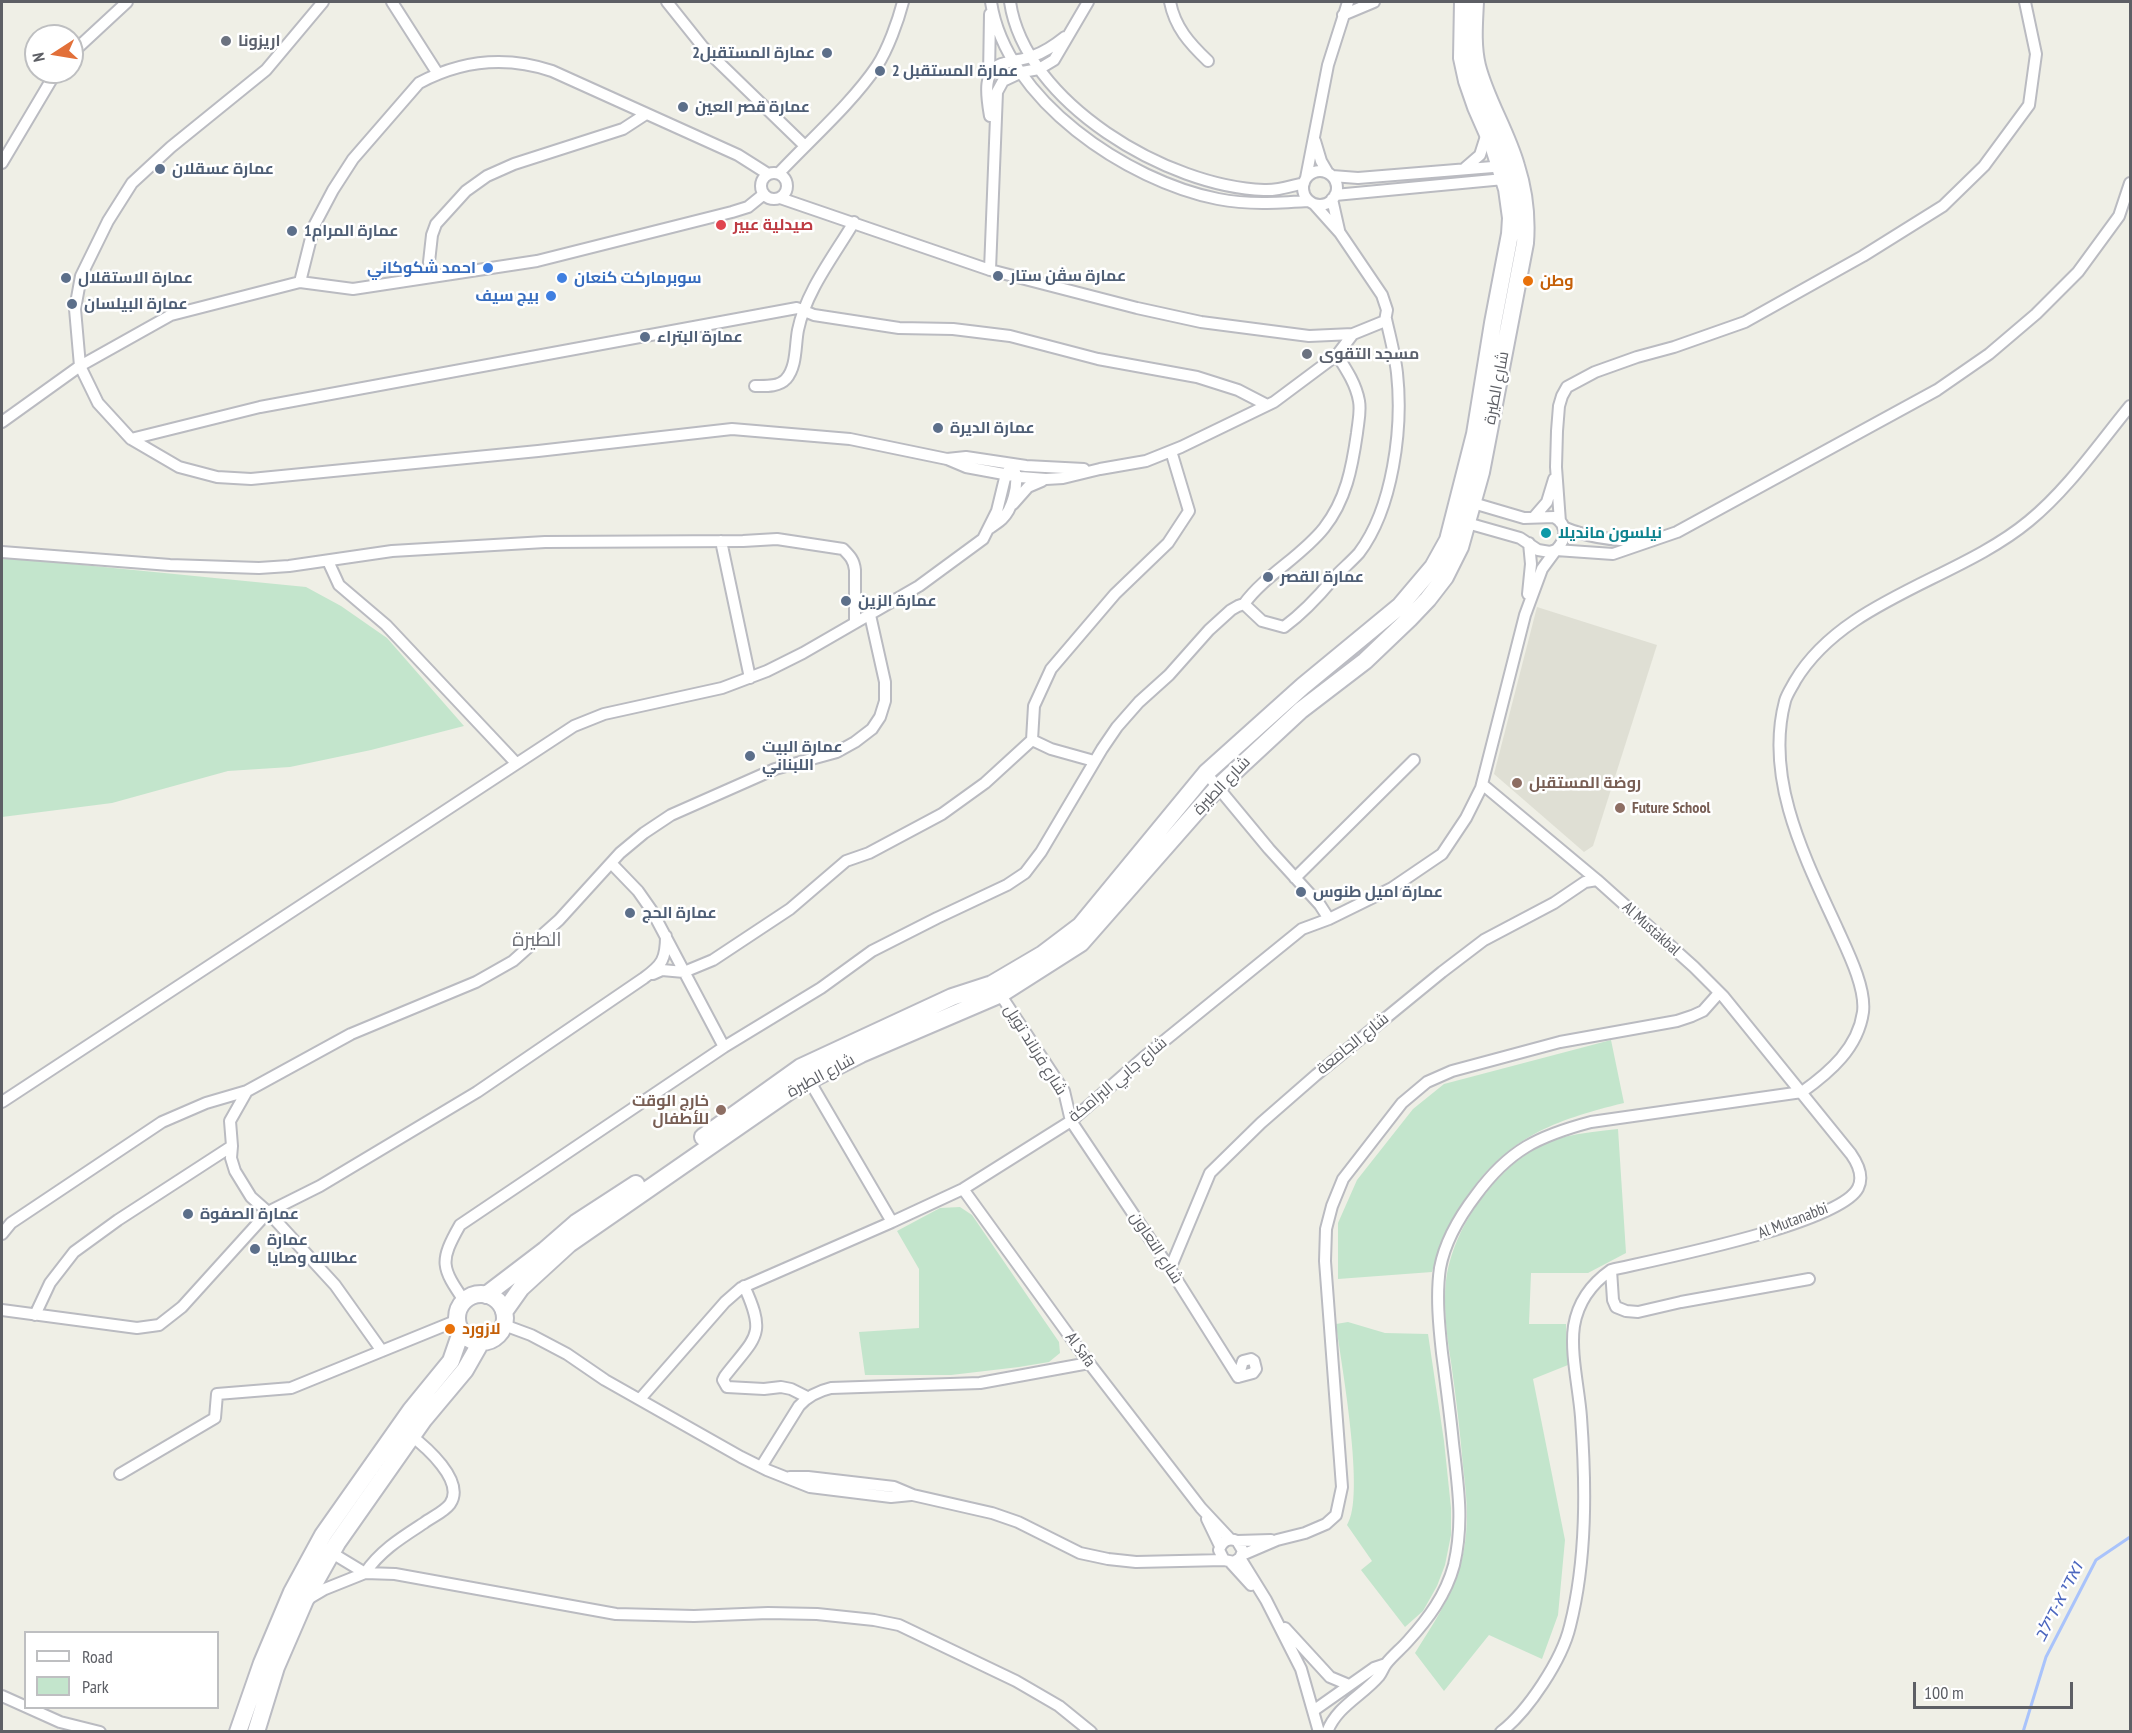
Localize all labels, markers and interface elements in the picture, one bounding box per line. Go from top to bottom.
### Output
north arrow [24,24,84,84]
place label: اريزونا [238,31,281,51]
marker: اريزونا [219,34,233,48]
place label: عمارة المستقبل2 [692,43,815,63]
marker: عمارة المستقبل2 [820,46,834,60]
text: N [28,51,49,64]
place label: عمارة المستقبل 2 [892,61,1018,81]
marker: عمارة المستقبل 2 [873,64,887,78]
place label: عمارة قصر العين [695,97,810,117]
marker: عمارة قصر العين [676,100,690,114]
place label: عمارة عسقلان [172,159,274,179]
marker: عمارة عسقلان [153,162,167,176]
place label: صيدلية عبير [733,215,813,235]
marker: صيدلية عبير [714,218,728,232]
place label: عمارة المرام1 [304,221,399,241]
marker: عمارة المرام1 [285,224,299,238]
place label: احمد شكوكاني [367,258,476,278]
marker: احمد شكوكاني [481,261,495,275]
place label: عمارة سڤن ستار [1010,266,1126,286]
place label: عمارة الاستقلال [78,268,193,288]
place label: سوبرماركت كنعان [574,268,702,288]
marker: عمارة سڤن ستار [991,269,1005,283]
marker: عمارة الاستقلال [59,271,73,285]
marker: سوبرماركت كنعان [555,271,569,285]
place label: وطن [1540,271,1574,291]
marker: وطن [1521,274,1535,288]
place label: بيج سيف [475,286,539,306]
marker: بيج سيف [544,289,558,303]
place label: عمارة البيلسان [84,294,188,314]
marker: عمارة البيلسان [65,297,79,311]
place label: عمارة البتراء [657,327,743,347]
marker: عمارة البتراء [638,330,652,344]
place label: مسجد التقوى [1319,344,1419,364]
marker: مسجد التقوى [1300,347,1314,361]
street label: شارع الطيرة [1481,350,1513,426]
place label: عمارة الديرة [950,418,1035,438]
marker: عمارة الديرة [931,421,945,435]
place label: نيلسون مانديلا [1558,523,1662,543]
marker: نيلسون مانديلا [1539,526,1553,540]
place label: عمارة القصر [1280,567,1364,587]
marker: عمارة القصر [1261,570,1275,584]
place label: عمارة الزين [858,591,937,611]
marker: عمارة الزين [839,594,853,608]
place label: عمارة البيت اللبناني [762,737,843,775]
marker: عمارة البيت اللبناني [743,749,757,763]
street label: شارع الطيرة [1189,753,1255,819]
place label: روضة المستقبل [1529,773,1641,793]
marker: روضة المستقبل [1510,776,1524,790]
place label: Future School [1632,798,1710,818]
marker: Future School [1613,801,1627,815]
place label: عمارة اميل طنوس [1313,882,1443,902]
marker: عمارة اميل طنوس [1294,885,1308,899]
street label: Al Mustakbal [1618,898,1684,960]
place label: عمارة الحج [642,903,717,923]
marker: عمارة الحج [623,906,637,920]
district label: الطيرة [512,928,562,952]
street label: شارع فرناند تويل [1000,1001,1070,1099]
street label: شارع الجامعة [1313,1009,1393,1079]
street label: شارع جابي البرامكة [1065,1033,1171,1127]
street label: شارع الطيرة [784,1050,858,1102]
place label: خارج الوقت للأطفال [632,1091,709,1129]
marker: خارج الوقت للأطفال [714,1103,728,1117]
street label: Al Mutanabbi [1755,1199,1831,1243]
place label: عمارة الصفوة [200,1204,299,1224]
marker: عمارة الصفوة [181,1207,195,1221]
street label: شارع التعاون [1126,1208,1186,1288]
place label: عمارة عطالله وصايا [267,1230,358,1268]
marker: عمارة عطالله وصايا [248,1242,262,1256]
place label: لازورد [462,1319,501,1339]
marker: لازورد [443,1322,457,1336]
street label: Al Safa [1061,1329,1099,1371]
water label: ואדי א-דילב [2030,1559,2088,1645]
legend [24,1631,219,1709]
text: Road [82,1645,113,1668]
scale bar [1916,1670,2076,1708]
text: Park [82,1675,109,1698]
text: 100 m [1924,1681,1964,1704]

